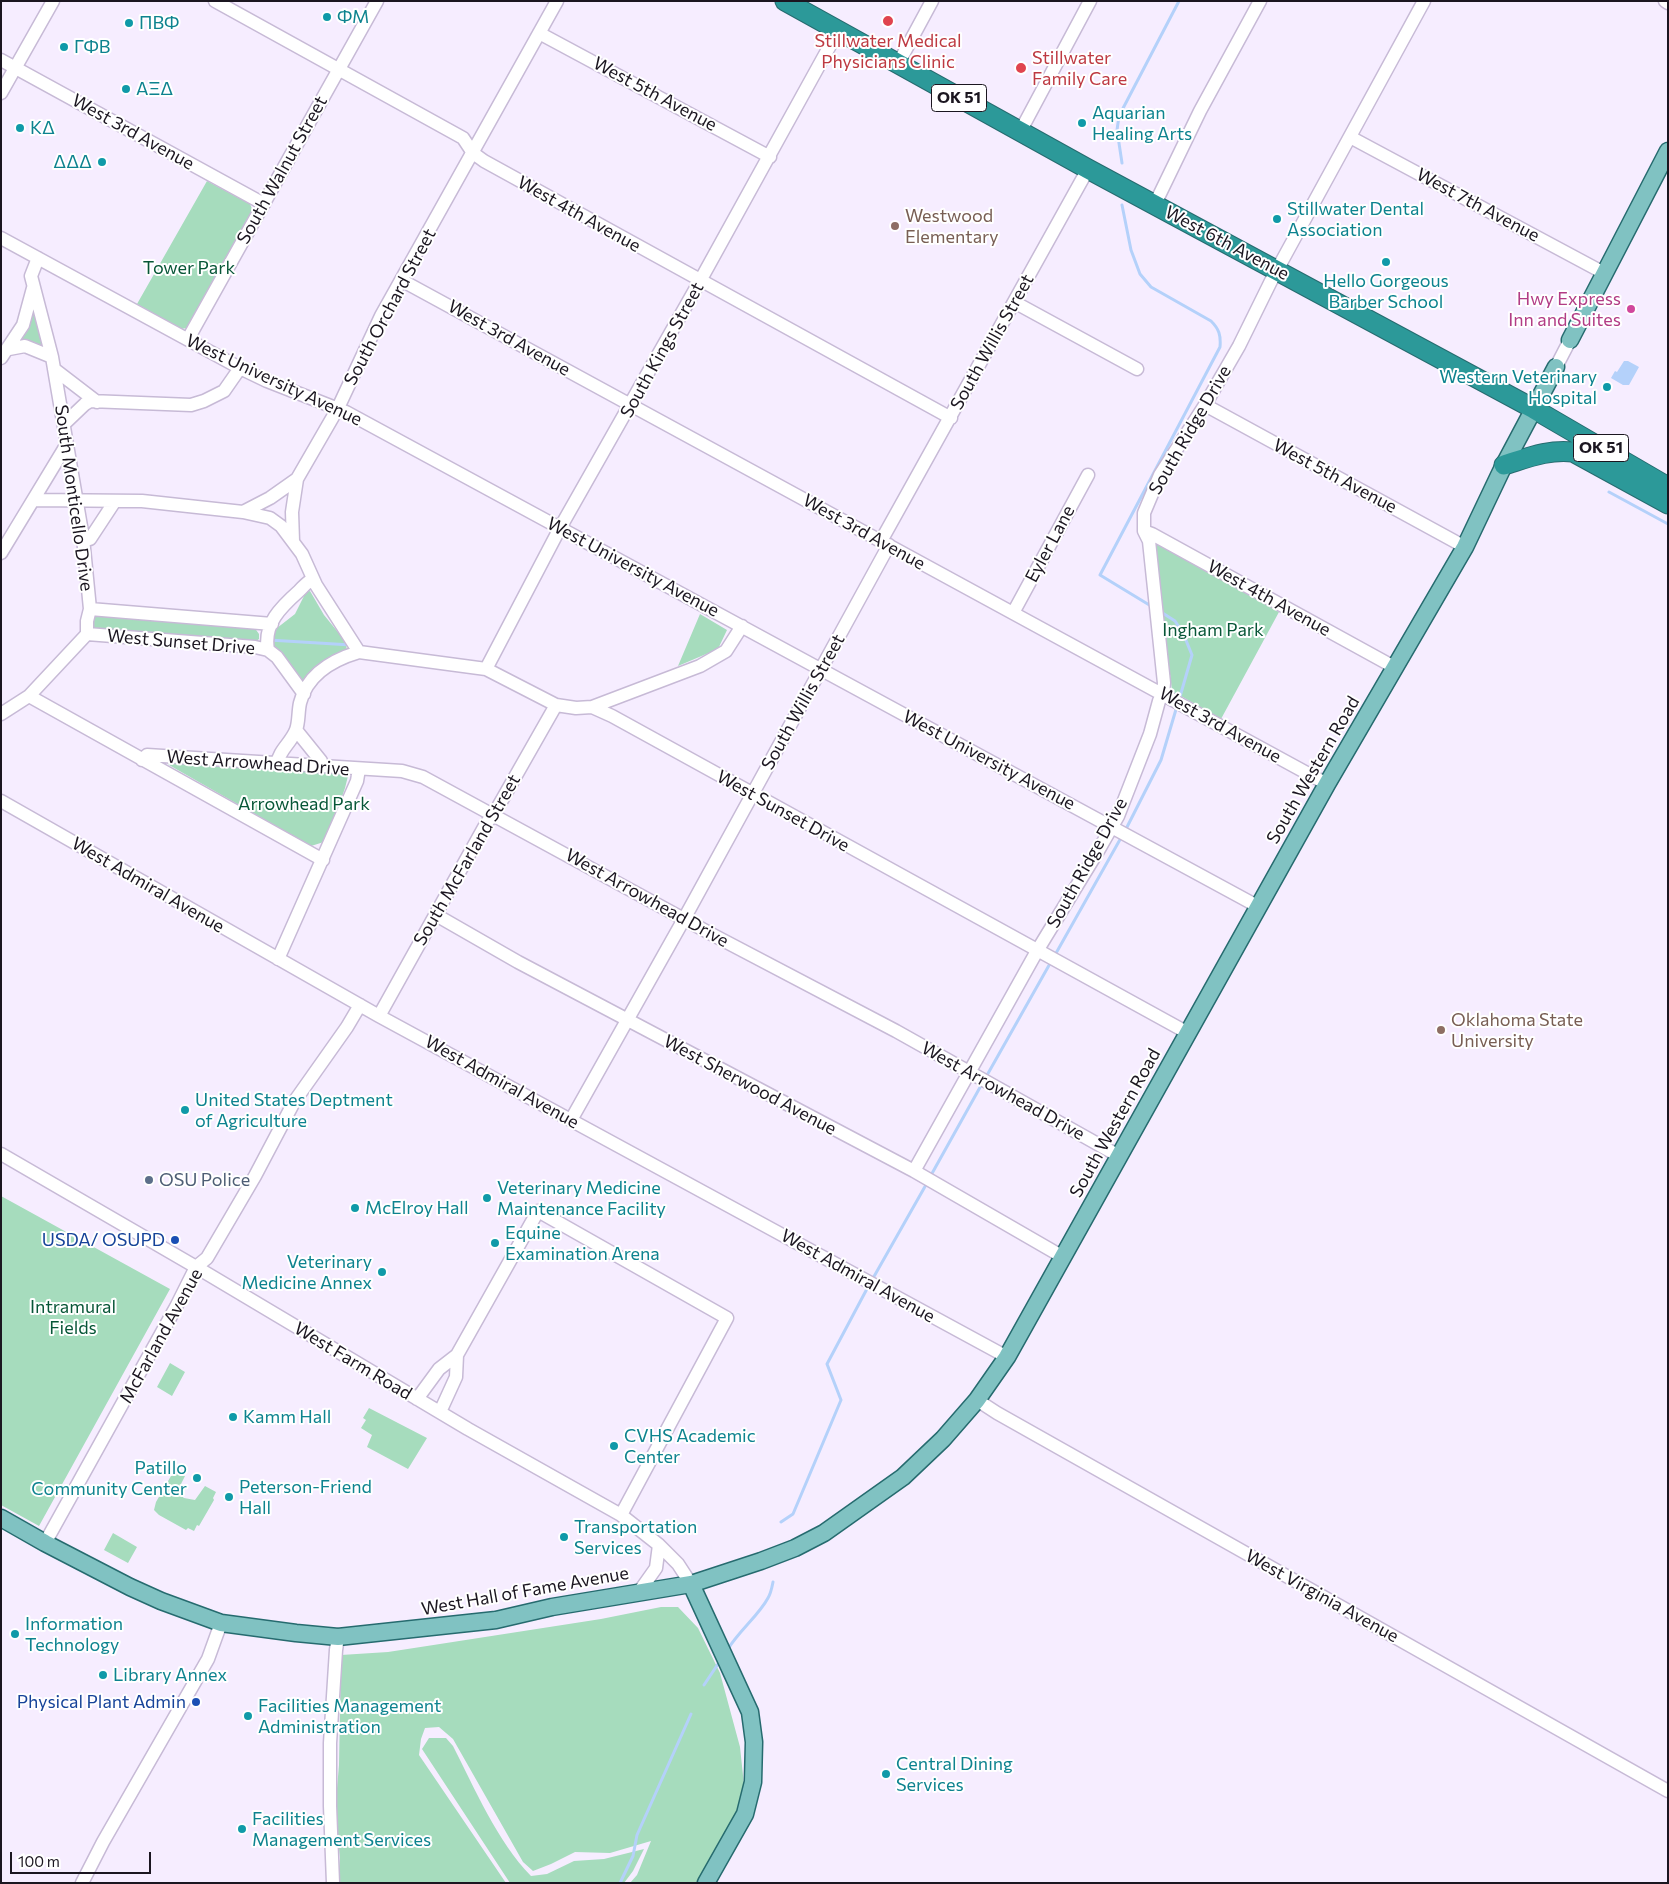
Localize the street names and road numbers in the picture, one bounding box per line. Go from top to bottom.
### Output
street label: West 5th Avenue [589,52,721,136]
road number: OK 51 [932,85,986,112]
street label: West 3rd Avenue [68,89,198,175]
street label: South Walnut Street [232,92,332,248]
street label: West 7th Avenue [1413,163,1543,247]
street label: West 4th Avenue [514,171,644,257]
street label: West 6th Avenue [1161,201,1293,285]
street label: South Orchard Street [340,225,440,389]
street label: South Willis Street [946,270,1038,414]
street label: South Kings Street [616,278,708,422]
street label: West 3rd Avenue [444,295,574,381]
street label: West University Avenue [182,330,366,430]
street label: South Ridge Drive [1144,362,1236,498]
street label: South Monticello Drive [50,403,98,593]
street label: West 5th Avenue [1269,434,1401,518]
road number: OK 51 [1574,434,1628,462]
street label: West 3rd Avenue [799,489,929,575]
street label: Eyler Lane [1021,502,1079,586]
street label: West University Avenue [543,512,723,622]
street label: West 4th Avenue [1204,555,1334,641]
street label: West Sunset Drive [106,625,256,659]
street label: South Willis Street [757,630,849,774]
street label: West 3rd Avenue [1155,682,1285,768]
street label: South Western Road [1262,692,1364,848]
street label: West University Avenue [899,705,1079,815]
street label: West Arrowhead Drive [166,746,350,780]
street label: West Sunset Drive [713,766,853,856]
street label: South McFarland Street [409,771,525,949]
street label: South Ridge Drive [1042,794,1132,932]
street label: West Admiral Avenue [68,832,228,938]
street label: West Arrowhead Drive [562,844,732,952]
street label: West Sherwood Avenue [660,1030,840,1140]
street label: West Admiral Avenue [421,1031,583,1133]
street label: West Arrowhead Drive [918,1037,1088,1145]
street label: South Western Road [1065,1045,1165,1201]
street label: West Admiral Avenue [777,1225,939,1327]
street label: McFarland Avenue [115,1265,207,1407]
street label: West Farm Road [290,1317,416,1405]
street label: West Virginia Avenue [1242,1545,1402,1647]
street label: West Hall of Fame Avenue [420,1562,630,1620]

